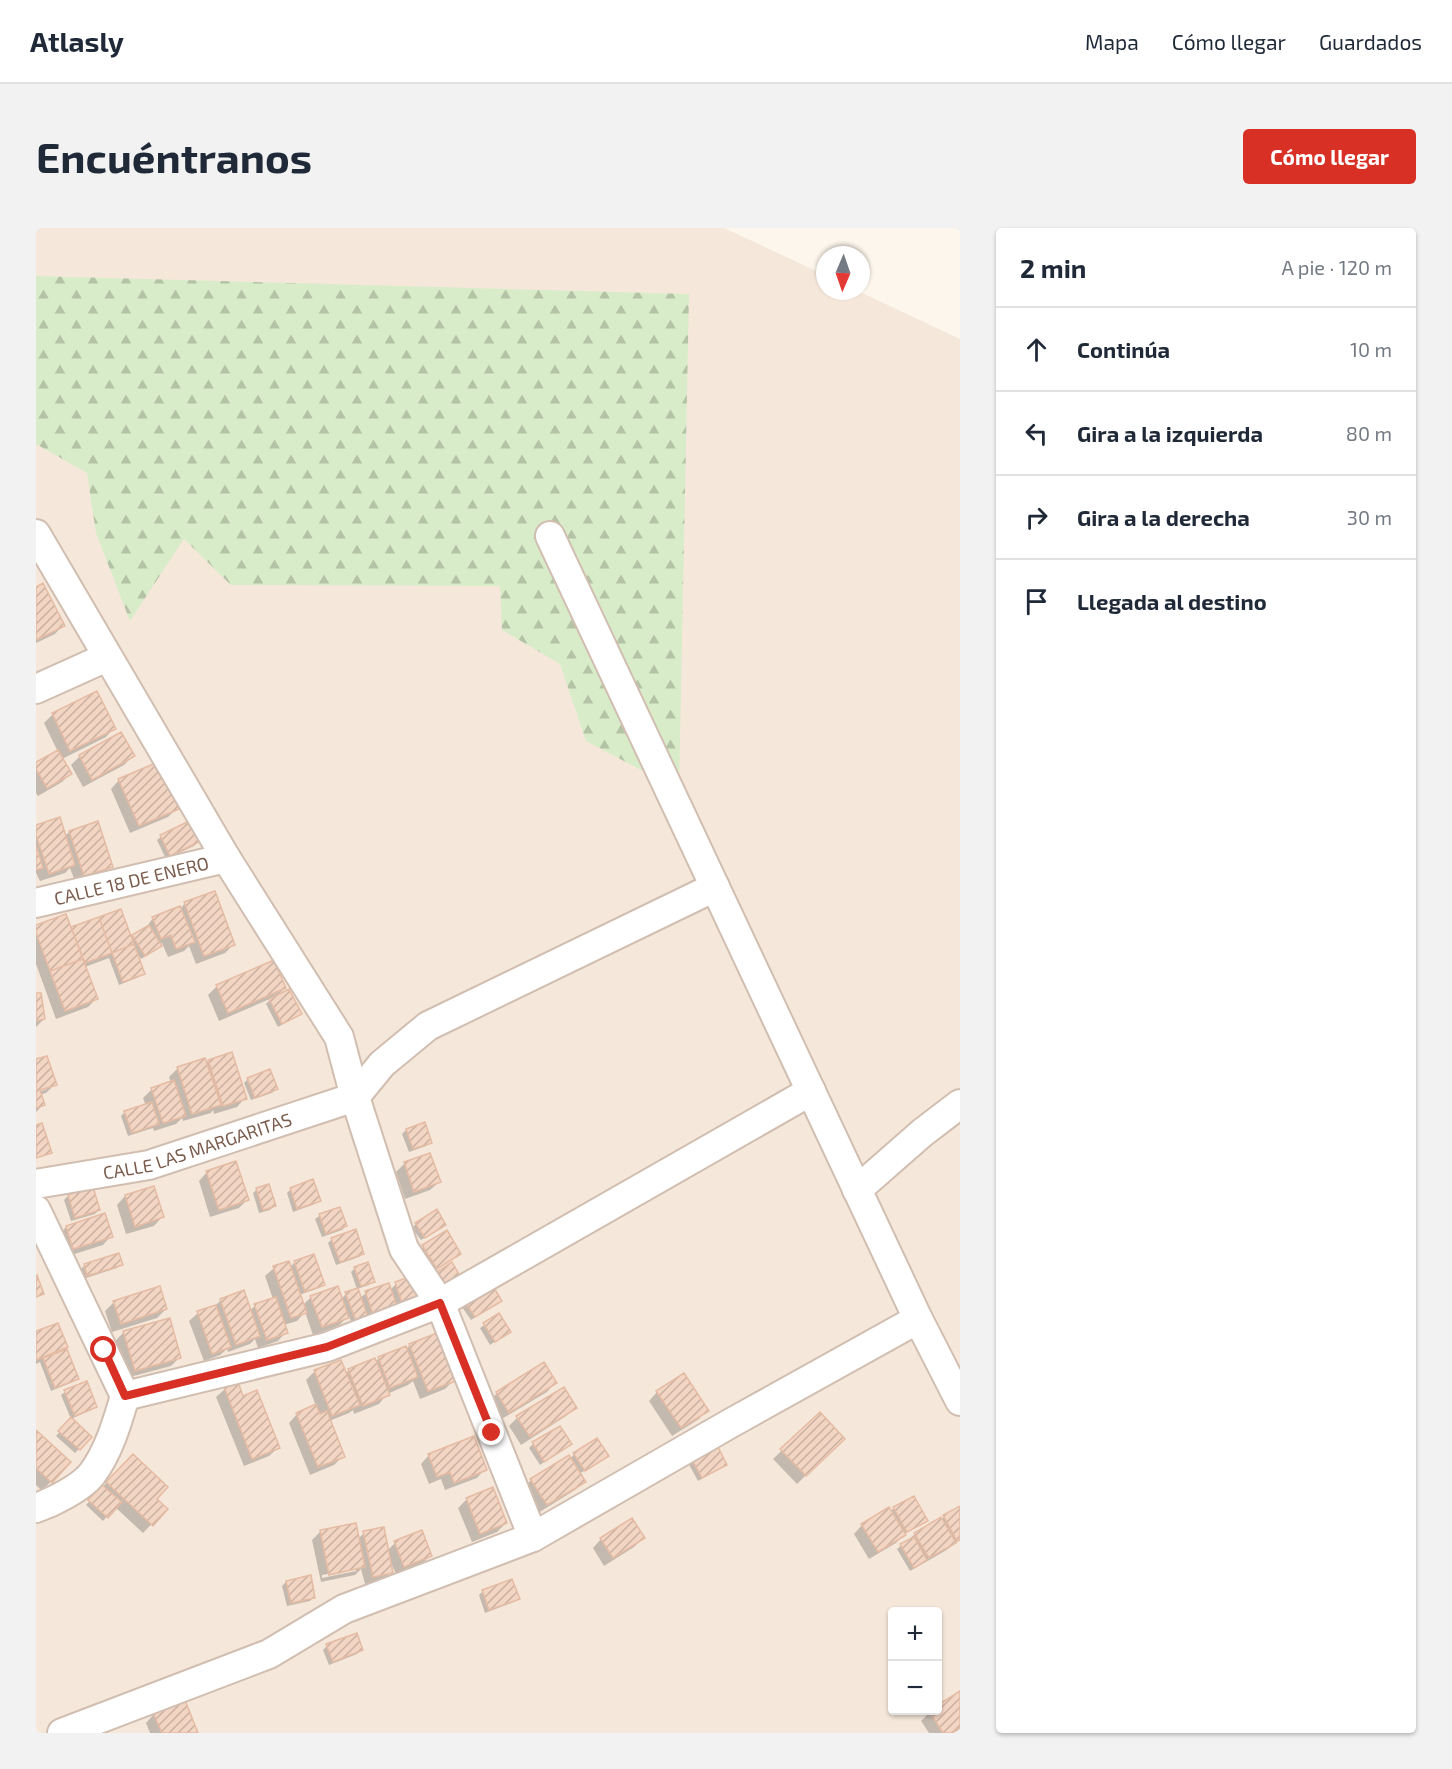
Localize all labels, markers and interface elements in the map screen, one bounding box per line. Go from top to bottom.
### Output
text: Atlasly [30,24,124,58]
text: Mapa [1085,29,1139,54]
text: Cómo llegar [1172,29,1286,54]
text: Guardados [1319,29,1422,54]
button: Cómo llegar [1243,129,1416,184]
text: Encuéntranos [36,131,312,181]
north arrow [816,246,870,300]
text: 2 min [1020,252,1086,283]
text: A pie · 120 m [1281,255,1392,279]
icon: ahead [1020,333,1053,366]
text: Continúa [1077,336,1170,362]
text: 10 m [1350,337,1392,361]
icon: left [1020,417,1053,450]
text: Gira a la izquierda [1077,420,1263,446]
text: 80 m [1346,421,1392,445]
icon: right [1020,501,1053,534]
text: Gira a la derecha [1077,504,1250,530]
text: 30 m [1347,505,1392,529]
icon: arrive [1020,585,1053,618]
text: Llegada al destino [1077,588,1267,614]
street label: CALLE 18 DE ENERO [52,851,211,909]
street label: CALLE LAS MARGARITAS [101,1108,294,1184]
route start [90,1336,116,1362]
route end [478,1419,504,1445]
map controls [888,1607,942,1715]
button: + [888,1607,942,1661]
button: − [888,1661,942,1715]

